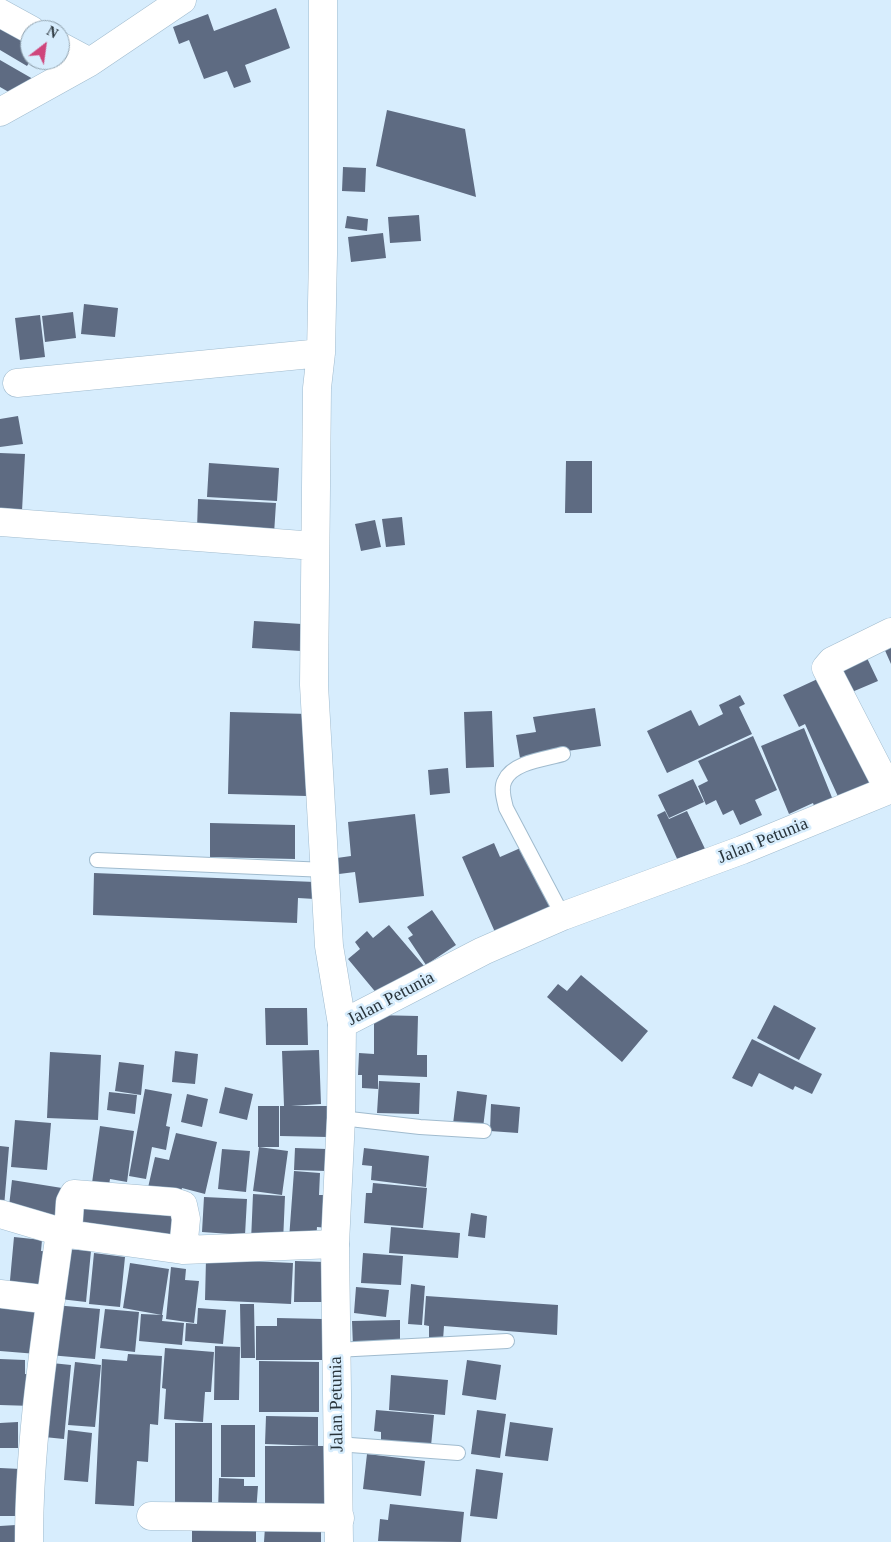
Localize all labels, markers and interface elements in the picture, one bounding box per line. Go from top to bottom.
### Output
north arrow [20,20,70,70]
text: N [44,23,60,41]
street label: Jalan Petunia [715,813,811,869]
street label: Jalan Petunia [344,967,438,1031]
street label: Jalan Petunia [325,1356,349,1452]

